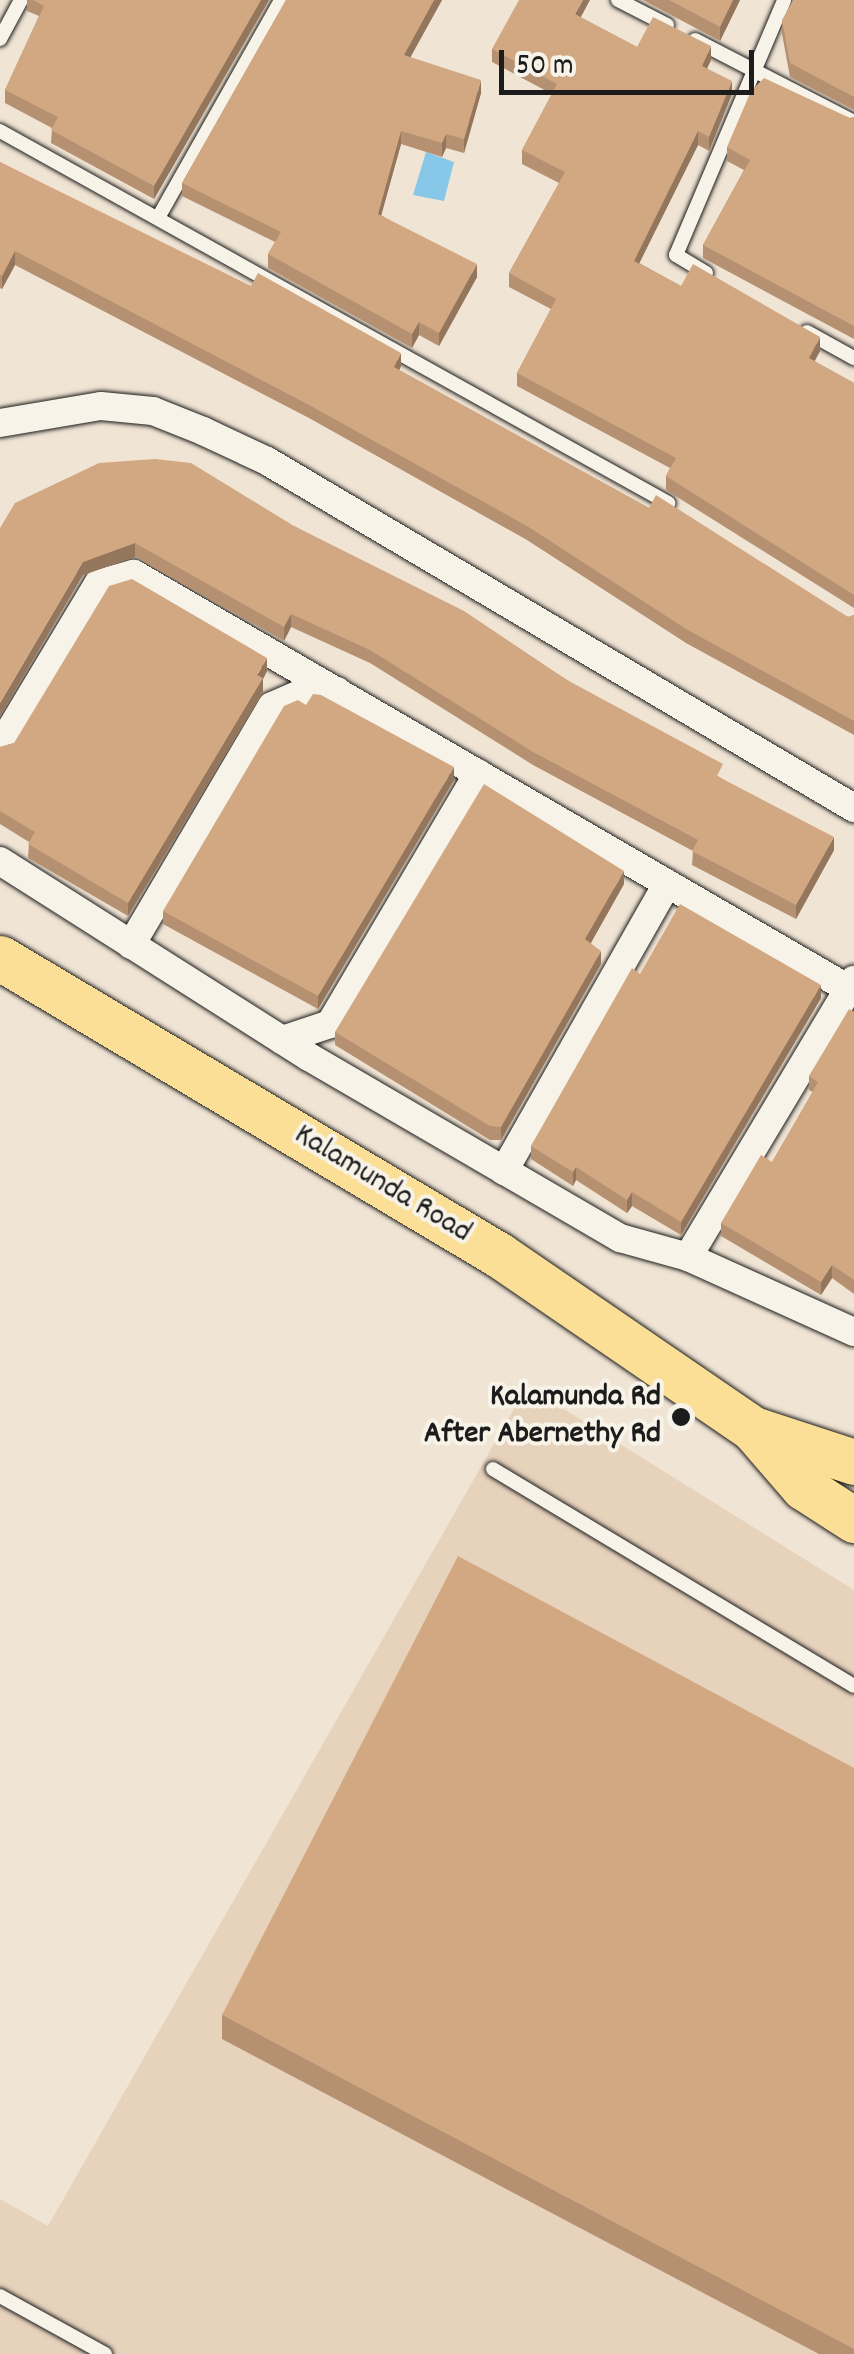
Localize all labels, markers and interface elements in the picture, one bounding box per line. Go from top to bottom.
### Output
scale bar [504,30,759,92]
text: 50 m [516,46,574,89]
street label: Kalamunda Road [286,1117,478,1253]
place label: Kalamunda Rd After Abernethy Rd [424,1380,661,1455]
marker: Kalamunda Rd After Abernethy Rd [670,1406,692,1428]

